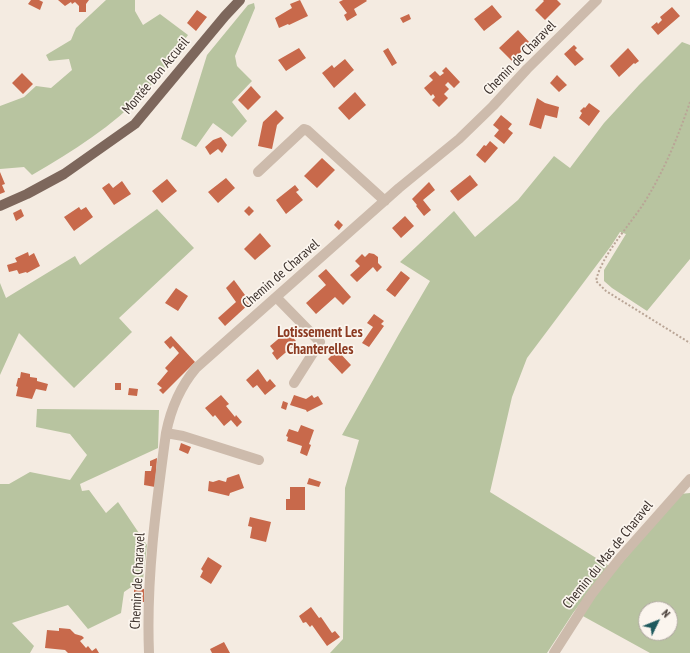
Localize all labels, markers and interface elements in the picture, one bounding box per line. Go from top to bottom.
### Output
street label: Chemin de Charavel [480,17,560,99]
street label: Montée Bon Accueil [119,34,193,118]
street label: Chemin de Charavel [239,236,323,312]
district label: Lotissement Les Chanterelles [277,324,363,359]
street label: Chemin du Mas de Charavel [559,498,657,612]
street label: Chemin de Charavel [127,532,149,630]
north arrow [638,601,678,641]
text: N [659,607,673,620]

